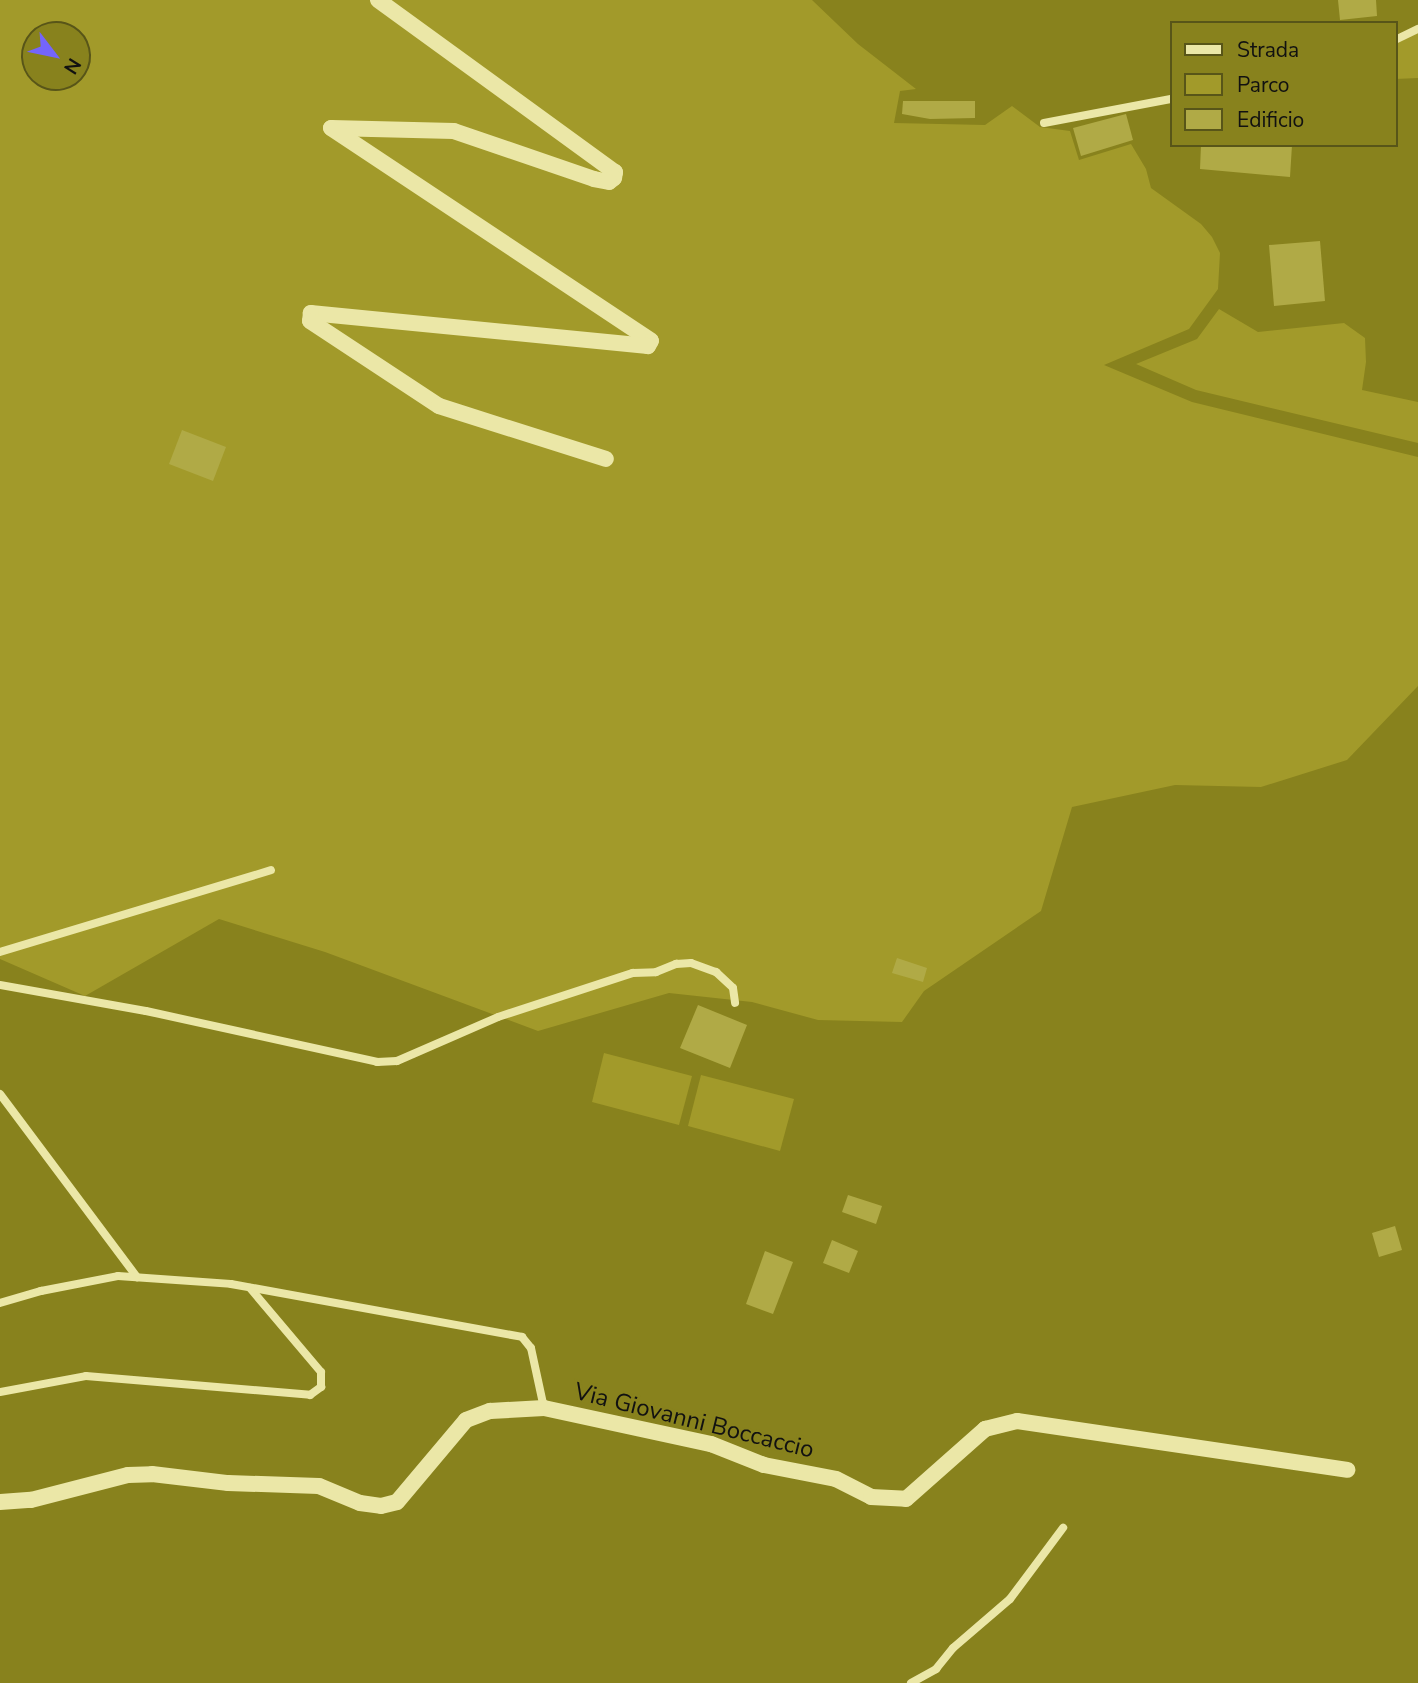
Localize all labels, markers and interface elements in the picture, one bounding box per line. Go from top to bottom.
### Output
north arrow [21,21,91,91]
legend [1170,21,1397,147]
text: Strada [1237,36,1299,64]
text: N [57,53,87,79]
text: Parco [1237,71,1290,99]
text: Edificio [1237,106,1304,134]
street label: Via Giovanni Boccaccio [571,1377,817,1465]

